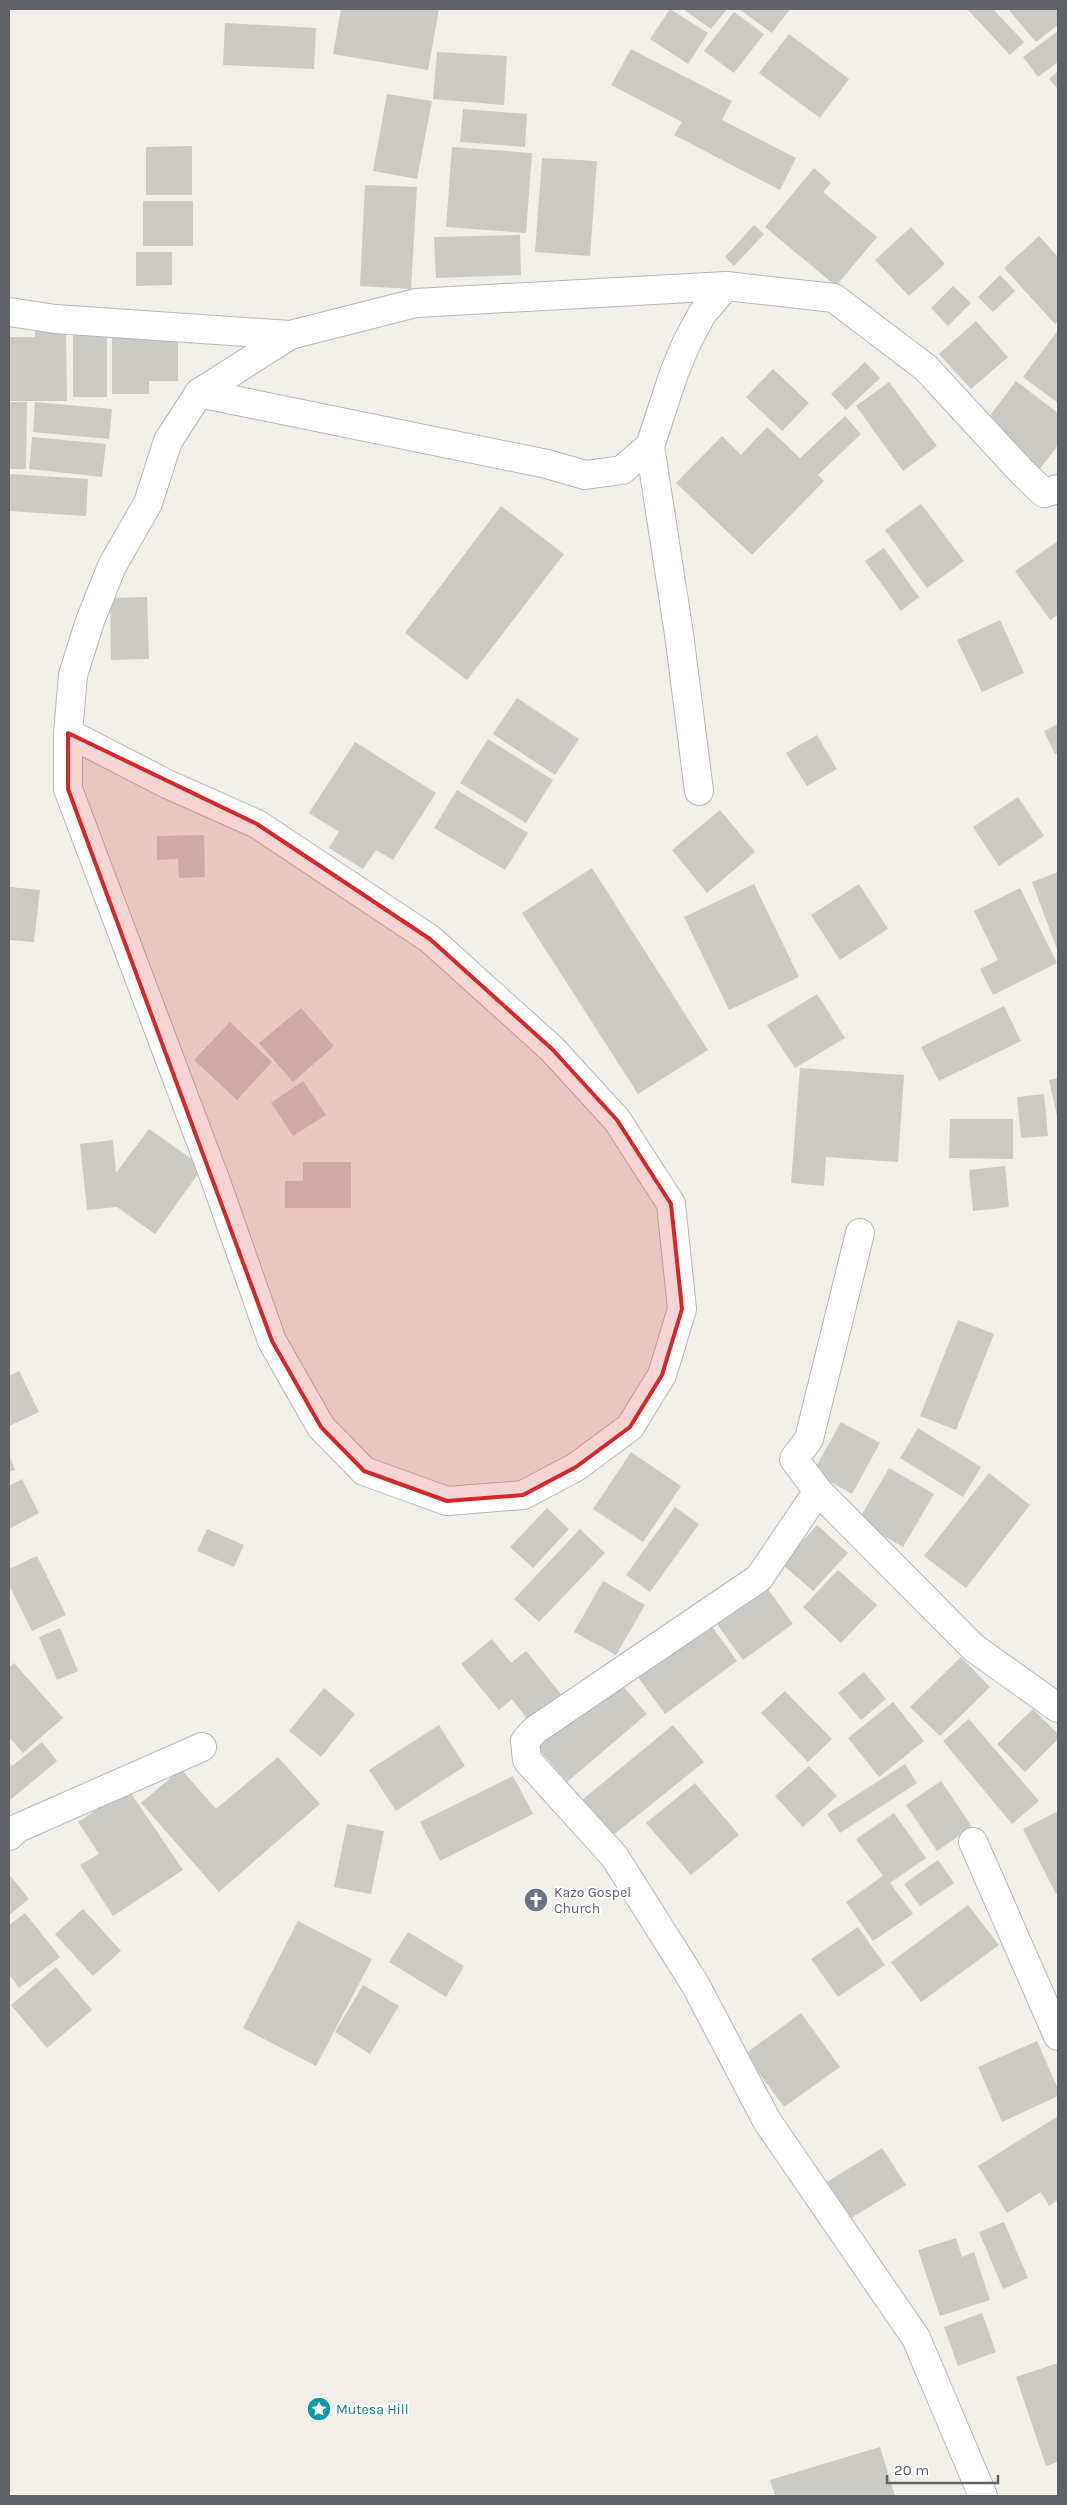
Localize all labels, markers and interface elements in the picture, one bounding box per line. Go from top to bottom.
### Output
place label: Kazo Gospel Church [554,1884,631,1917]
church icon: Kazo Gospel Church [523,1887,549,1913]
place icon: Mutesa Hill [306,2396,332,2422]
place label: Mutesa Hill [336,2401,409,2418]
scale bar [887,2452,998,2484]
text: 20 m [894,2461,929,2479]

